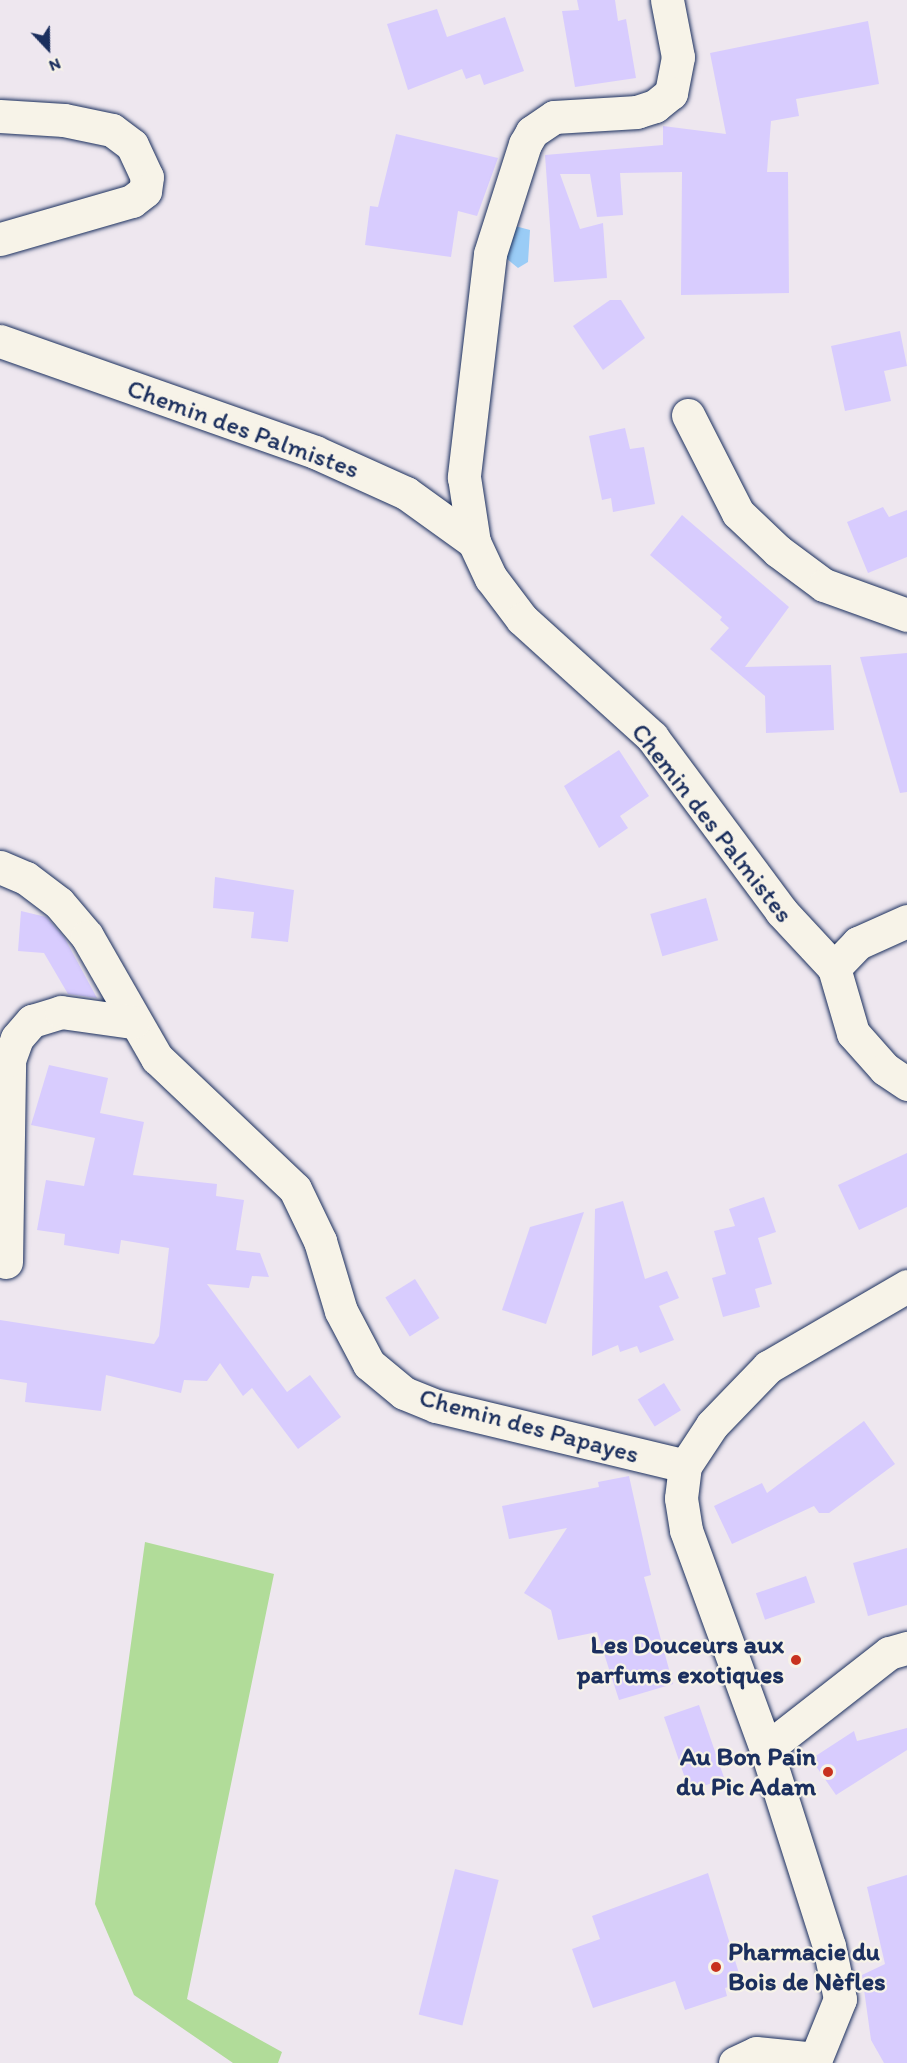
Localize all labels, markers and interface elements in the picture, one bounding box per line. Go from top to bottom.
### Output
north arrow [18,18,78,78]
text: N [46,54,64,76]
street label: Chemin des Palmistes [123,373,363,485]
street label: Chemin des Palmistes [625,717,799,929]
street label: Chemin des Papayes [416,1382,642,1470]
place label: Les Douceurs aux parfums exotiques [577,1629,784,1690]
marker: Les Douceurs aux parfums exotiques [789,1653,803,1667]
place label: Au Bon Pain du Pic Adam [676,1741,816,1802]
marker: Au Bon Pain du Pic Adam [821,1765,835,1779]
place label: Pharmacie du Bois de Nèfles [728,1936,886,1997]
marker: Pharmacie du Bois de Nèfles [709,1960,723,1974]

